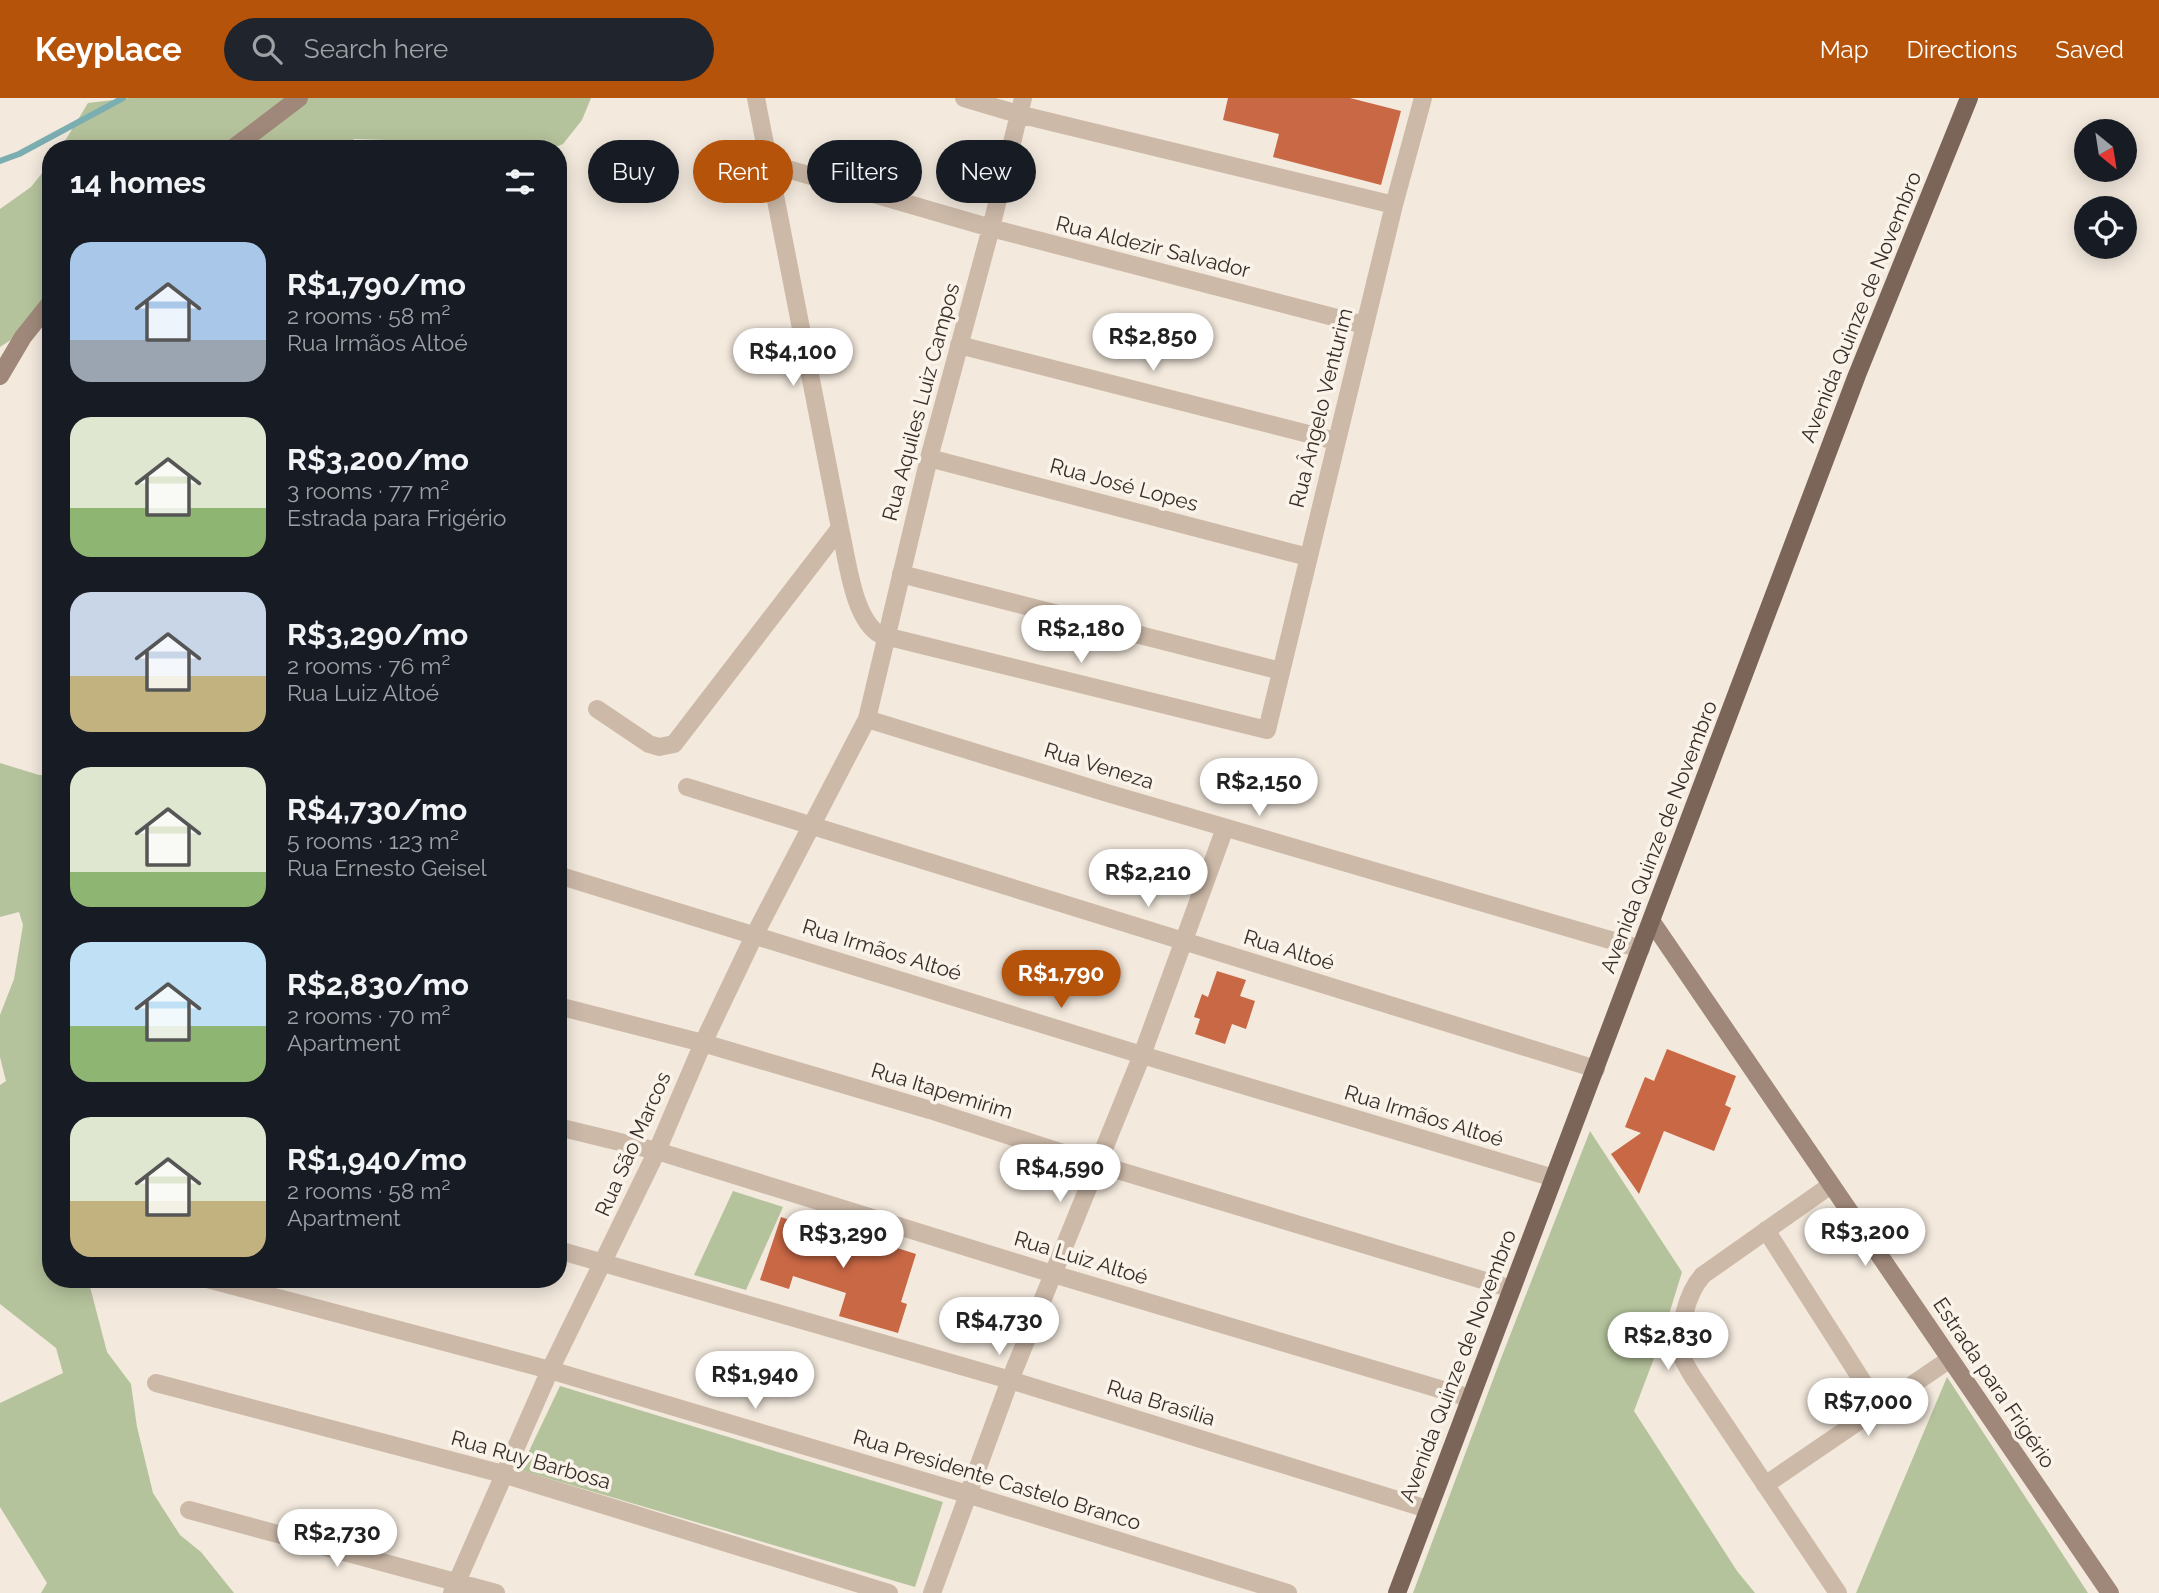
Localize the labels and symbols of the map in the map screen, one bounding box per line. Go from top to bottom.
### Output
north arrow [2074,119,2137,182]
street label: Avenida Quinze de Novembro [1795,168,1926,446]
street label: Rua Aldezir Salvador [1053,210,1253,283]
street label: Rua Aquiles Luiz Campos [877,280,964,524]
street label: Rua Ângelo Venturim [1284,305,1357,510]
pin: R$2,850 [1088,314,1218,373]
pin: R$4,100 [728,328,858,388]
street label: Rua José Lopes [1047,453,1201,516]
pin: R$2,180 [1016,606,1146,665]
street label: Avenida Quinze de Novembro [1595,697,1722,977]
street label: Rua Veneza [1041,737,1157,794]
pin: R$2,150 [1194,758,1324,818]
pin: R$2,210 [1083,850,1213,909]
street label: Rua Irmãos Altoé [800,913,965,986]
street label: Rua Altoé [1241,924,1338,975]
pin: R$1,790 [996,950,1126,1010]
street label: Rua Itapemirim [868,1057,1016,1124]
street label: Rua São Marcos [589,1068,676,1220]
street label: Rua Irmãos Altoé [1342,1079,1507,1152]
pin: R$4,590 [995,1144,1125,1204]
pin: R$3,200 [1800,1208,1930,1268]
pin: R$3,290 [778,1210,908,1270]
street label: Rua Luiz Altoé [1011,1225,1151,1290]
street label: Avenida Quinze de Novembro [1394,1226,1521,1506]
street label: Estrada para Frigério [1928,1293,2061,1473]
pin: R$4,730 [934,1298,1064,1357]
pin: R$2,830 [1603,1312,1733,1372]
pin: R$1,940 [690,1352,820,1411]
street label: Rua Brasília [1104,1374,1218,1431]
pin: R$7,000 [1803,1378,1933,1438]
street label: Rua Presidente Castelo Branco [850,1424,1144,1535]
street label: Rua Ruy Barbosa [448,1425,614,1494]
pin: R$2,730 [272,1510,402,1569]

